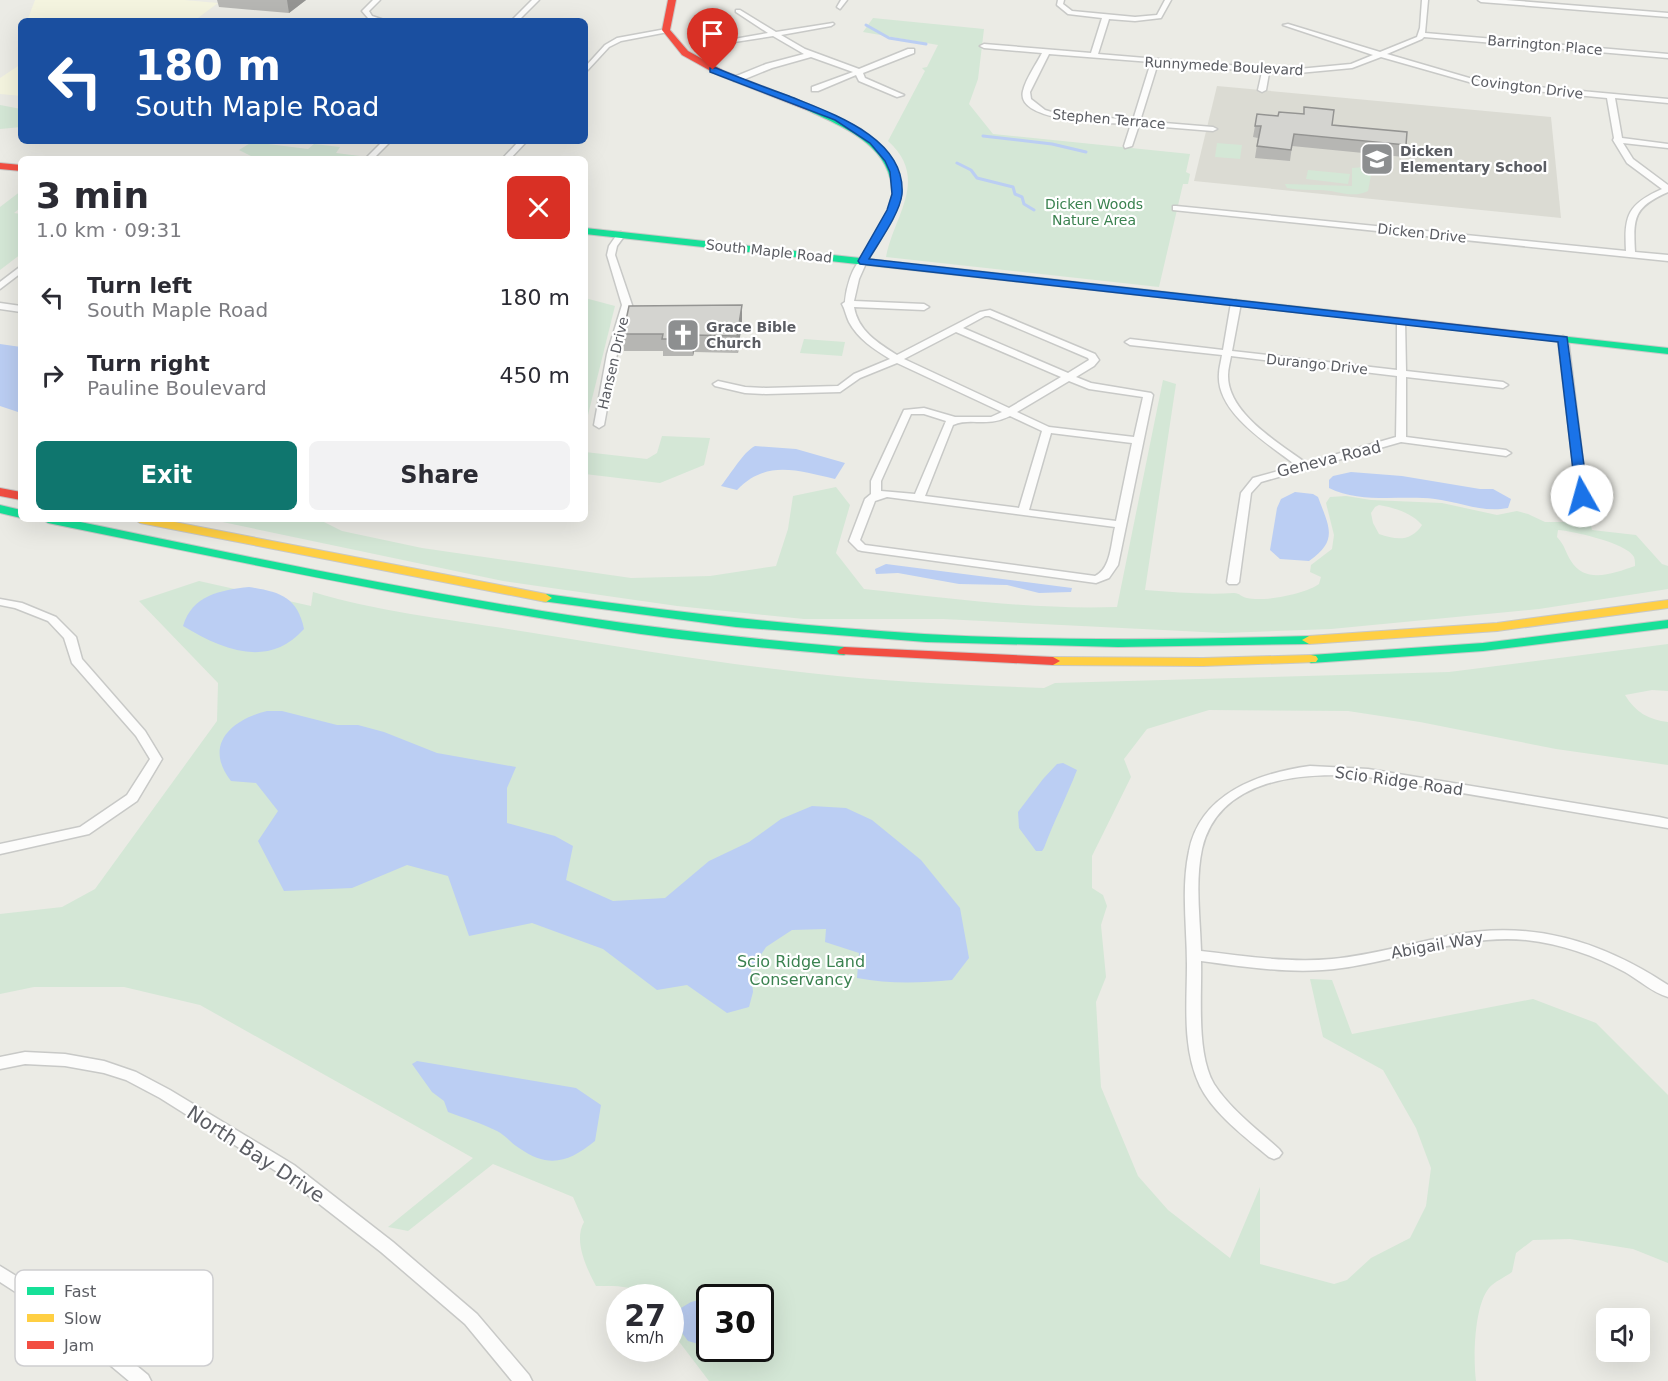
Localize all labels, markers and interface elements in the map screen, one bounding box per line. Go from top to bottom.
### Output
pin [687,8,738,70]
icon: arrive [696,17,729,50]
street label: Barrington Place [1487,32,1603,58]
text: 180 m [135,41,281,90]
icon: left [36,42,114,120]
street label: Runnymede Boulevard [1144,54,1304,78]
street label: Covington Drive [1470,72,1584,102]
text: South Maple Road [135,91,379,122]
street label: Stephen Terrace [1052,106,1166,132]
school or university icon: Dicken Elementary School [1359,141,1395,177]
place label: Dicken Elementary School [1400,143,1547,175]
text: 3 min [36,175,149,216]
button: close [507,176,570,239]
park label: Dicken Woods Nature Area [1045,196,1143,228]
text: 1.0 km · 09:31 [36,218,182,242]
street label: Dicken Drive [1377,220,1467,246]
street label: South Maple Road [705,236,833,266]
text: Turn left [87,273,192,298]
icon: left [36,281,69,314]
text: 180 m [500,285,570,310]
text: South Maple Road [87,298,268,322]
street label: Hansen Drive [595,315,631,411]
church icon: Grace Bible Church [665,317,701,353]
place label: Grace Bible Church [706,319,796,351]
text: Turn right [87,351,210,376]
street label: Durango Drive [1265,351,1369,377]
icon: right [36,359,69,392]
text: 450 m [500,363,570,388]
text: Pauline Boulevard [87,376,267,400]
street label: Geneva Road [1275,437,1383,481]
button: Exit [36,441,297,510]
button: Share [309,441,570,510]
position arrow [1550,464,1614,528]
street label: Scio Ridge Road [1334,763,1464,799]
street label: Abigail Way [1389,928,1485,962]
park label: Scio Ridge Land Conservancy [737,952,865,989]
street label: North Bay Drive [182,1100,330,1208]
legend [15,1270,213,1366]
text: Fast [64,1282,96,1301]
speed limit sign: 30 [696,1284,774,1362]
text: 27 [624,1298,666,1333]
map controls [1596,1308,1650,1362]
button: sound [1596,1308,1650,1362]
text: Slow [64,1309,101,1328]
text: km/h [626,1329,664,1347]
text: Jam [63,1336,94,1355]

